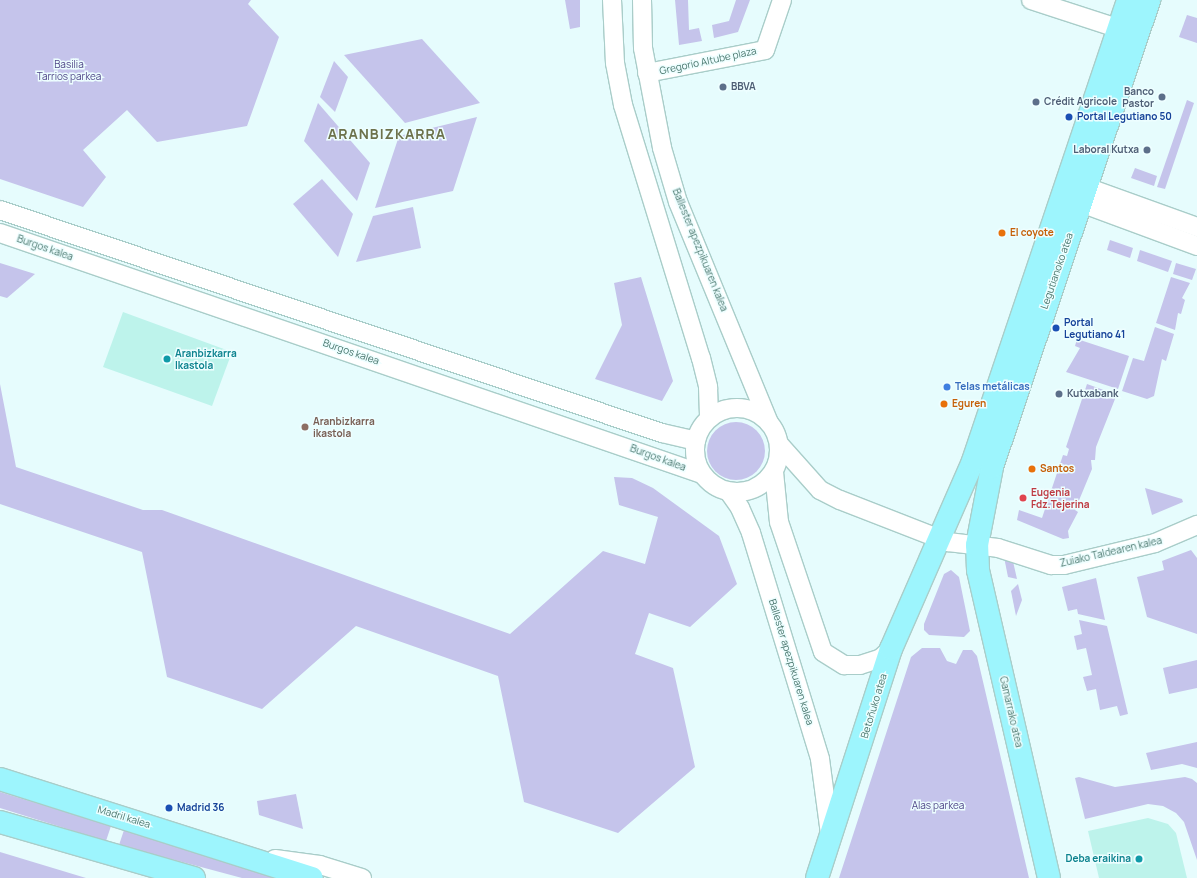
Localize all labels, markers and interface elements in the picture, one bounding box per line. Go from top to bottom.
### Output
street label: Gregorio Altube plaza [658,45,758,77]
park label: Basilia Tarrios parkea [37,58,101,82]
place label: BBVA [731,81,756,93]
marker: BBVA [718,82,728,92]
place label: Banco Pastor [1122,85,1154,108]
marker: Banco Pastor [1157,92,1167,102]
place label: Crédit Agricole [1044,96,1117,108]
marker: Crédit Agricole [1031,97,1041,107]
place label: Portal Legutiano 50 [1077,111,1172,123]
marker: Portal Legutiano 50 [1064,112,1074,122]
district label: ARANBIZKARRA [328,126,446,142]
place label: Laboral Kutxa [1073,144,1139,156]
marker: Laboral Kutxa [1142,145,1152,155]
street label: Ballester apezpikuaren kalea [670,187,730,313]
place label: El coyote [1010,227,1054,239]
marker: El coyote [997,228,1007,238]
street label: Legutianoko atea [1038,231,1076,311]
street label: Burgos kalea [15,233,75,263]
place label: Portal Legutiano 41 [1064,316,1125,340]
marker: Portal Legutiano 41 [1051,323,1061,333]
street label: Burgos kalea [321,337,381,367]
place label: Aranbizkarra Ikastola [175,347,237,370]
marker: Aranbizkarra Ikastola [162,354,172,364]
place label: Telas metálicas [955,381,1030,393]
marker: Telas metálicas [942,382,952,392]
place label: Kutxabank [1067,388,1118,400]
marker: Kutxabank [1054,389,1064,399]
place label: Eguren [952,398,986,410]
marker: Eguren [939,399,949,409]
place label: Aranbizkarra ikastola [313,415,375,438]
marker: Aranbizkarra ikastola [300,422,310,432]
street label: Burgos kalea [628,442,688,474]
place label: Santos [1040,463,1074,475]
marker: Santos [1027,464,1037,474]
place label: Eugenia Fdz.Tejerina [1031,486,1090,510]
marker: Eugenia Fdz.Tejerina [1018,493,1028,503]
street label: Zuiako Taldearen kalea [1059,534,1163,570]
street label: Ballester apezpikuaren kalea [766,597,816,727]
street label: Betoñuko atea [858,672,890,740]
street label: Gamarrako atea [997,675,1025,749]
park label: Alas parkea [912,800,964,812]
place label: Madrid 36 [177,802,224,814]
street label: Madril kalea [96,803,152,831]
marker: Madrid 36 [164,803,174,813]
place label: Deba eraikina [1065,853,1131,865]
marker: Deba eraikina [1134,854,1144,864]

